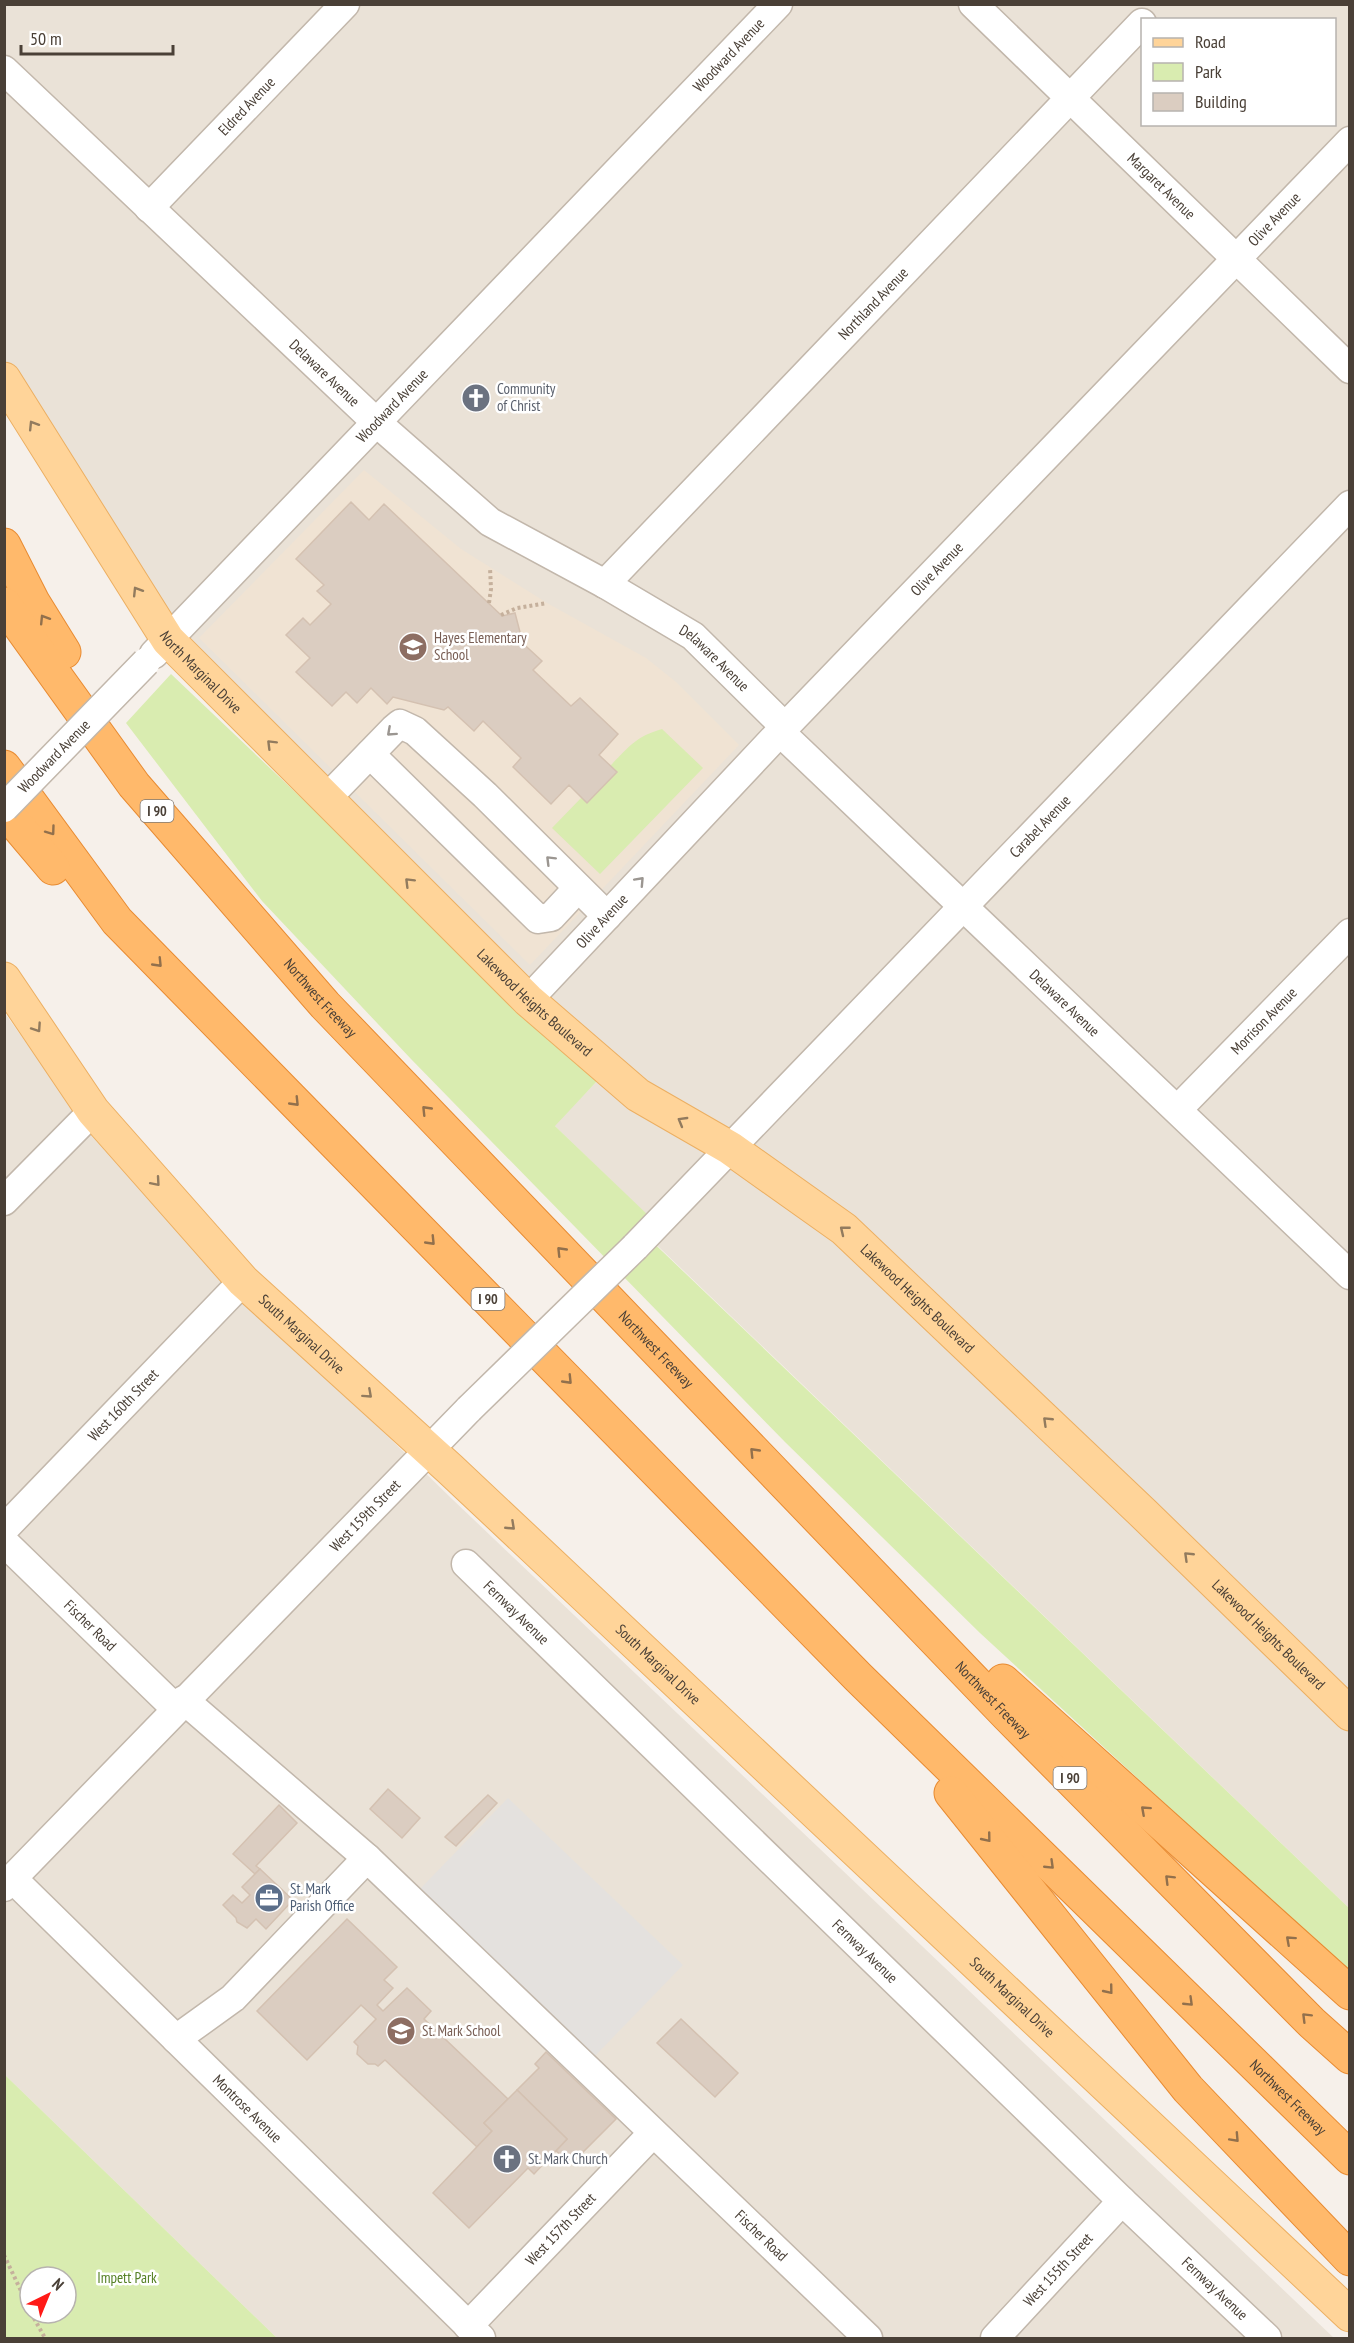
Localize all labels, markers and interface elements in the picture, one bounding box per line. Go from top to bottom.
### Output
street label: Woodward Avenue [689,14,768,96]
scale bar [21,18,172,56]
legend [1141,18,1336,126]
text: 50 m [30,27,62,50]
text: Road [1195,30,1226,53]
text: Park [1195,60,1222,83]
street label: Eldred Avenue [214,73,279,139]
text: Building [1195,90,1247,113]
street label: Margaret Avenue [1124,149,1200,223]
street label: Olive Avenue [1244,188,1304,250]
street label: Northland Avenue [834,263,912,344]
street label: Delaware Avenue [286,335,364,410]
street label: Woodward Avenue [352,365,432,446]
place label: Community of Christ [497,379,556,415]
church icon: Community of Christ [460,382,492,414]
one-way arrow [29,421,41,431]
street label: Olive Avenue [906,538,967,600]
one-way arrow [132,587,144,597]
one-way arrow [39,615,51,625]
street label: Delaware Avenue [676,620,753,695]
street label: North Marginal Drive [156,627,246,717]
place label: Hayes Elementary School [434,628,527,664]
school or university icon: Hayes Elementary School [397,631,429,663]
street label: Woodward Avenue [14,715,94,797]
one-way arrow [388,725,398,736]
one-way arrow [268,741,279,752]
street label: Carabel Avenue [1005,791,1074,861]
road number: I 90 [140,800,174,822]
one-way arrow [44,825,55,836]
one-way arrow [547,857,558,868]
one-way arrow [633,878,644,888]
one-way arrow [406,879,417,890]
street label: Olive Avenue [571,890,632,952]
street label: Lakewood Heights Boulevard [473,945,596,1060]
street label: Northwest Freeway [280,954,361,1042]
one-way arrow [151,955,162,966]
street label: Delaware Avenue [1026,965,1104,1040]
street label: Morrison Avenue [1227,983,1301,1058]
one-way arrow [30,1021,41,1032]
one-way arrow [287,1094,298,1105]
one-way arrow [422,1107,433,1117]
one-way arrow [678,1117,688,1128]
one-way arrow [149,1175,160,1186]
one-way arrow [840,1226,851,1237]
one-way arrow [424,1234,435,1245]
street label: Lakewood Heights Boulevard [857,1240,979,1357]
one-way arrow [557,1247,568,1257]
road number: I 90 [472,1288,504,1310]
street label: South Marginal Drive [255,1290,349,1378]
street label: Northwest Freeway [615,1307,698,1392]
street label: West 160th Street [84,1365,162,1445]
one-way arrow [560,1373,571,1384]
one-way arrow [361,1387,372,1398]
one-way arrow [1043,1417,1053,1428]
one-way arrow [751,1448,762,1459]
street label: West 159th Street [325,1475,404,1555]
one-way arrow [504,1519,515,1530]
one-way arrow [1184,1552,1194,1563]
street label: Lakewood Heights Boulevard [1208,1575,1329,1694]
street label: Fernway Avenue [480,1576,553,1648]
street label: Fischer Road [60,1596,121,1655]
street label: South Marginal Drive [612,1620,705,1709]
street label: Northwest Freeway [952,1657,1035,1742]
road number: I 90 [1054,1767,1086,1789]
one-way arrow [1141,1806,1152,1817]
one-way arrow [979,1831,990,1842]
one-way arrow [1044,1858,1054,1869]
one-way arrow [1166,1875,1177,1886]
place label: St. Mark Parish Office [290,1879,355,1915]
office icon: St. Mark Parish Office [253,1882,285,1914]
street label: Fernway Avenue [828,1915,902,1987]
one-way arrow [1287,1936,1297,1947]
street label: South Marginal Drive [966,1953,1059,2041]
one-way arrow [1101,1983,1112,1994]
one-way arrow [1182,1994,1193,2005]
one-way arrow [1303,2013,1313,2024]
school or university icon: St. Mark School [385,2015,417,2047]
place label: St. Mark School [422,2021,501,2040]
street label: Northwest Freeway [1246,2055,1331,2139]
street label: Montrose Avenue [209,2070,286,2146]
one-way arrow [1228,2132,1239,2142]
church icon: St. Mark Church [491,2143,523,2175]
place label: St. Mark Church [528,2149,608,2168]
street label: West 157th Street [521,2189,600,2269]
street label: Fischer Road [731,2206,792,2265]
street label: West 155th Street [1019,2229,1097,2310]
street label: Fernway Avenue [1178,2253,1252,2324]
north arrow [18,2265,78,2325]
park label: Impett Park [97,2268,157,2287]
text: N [48,2274,68,2294]

